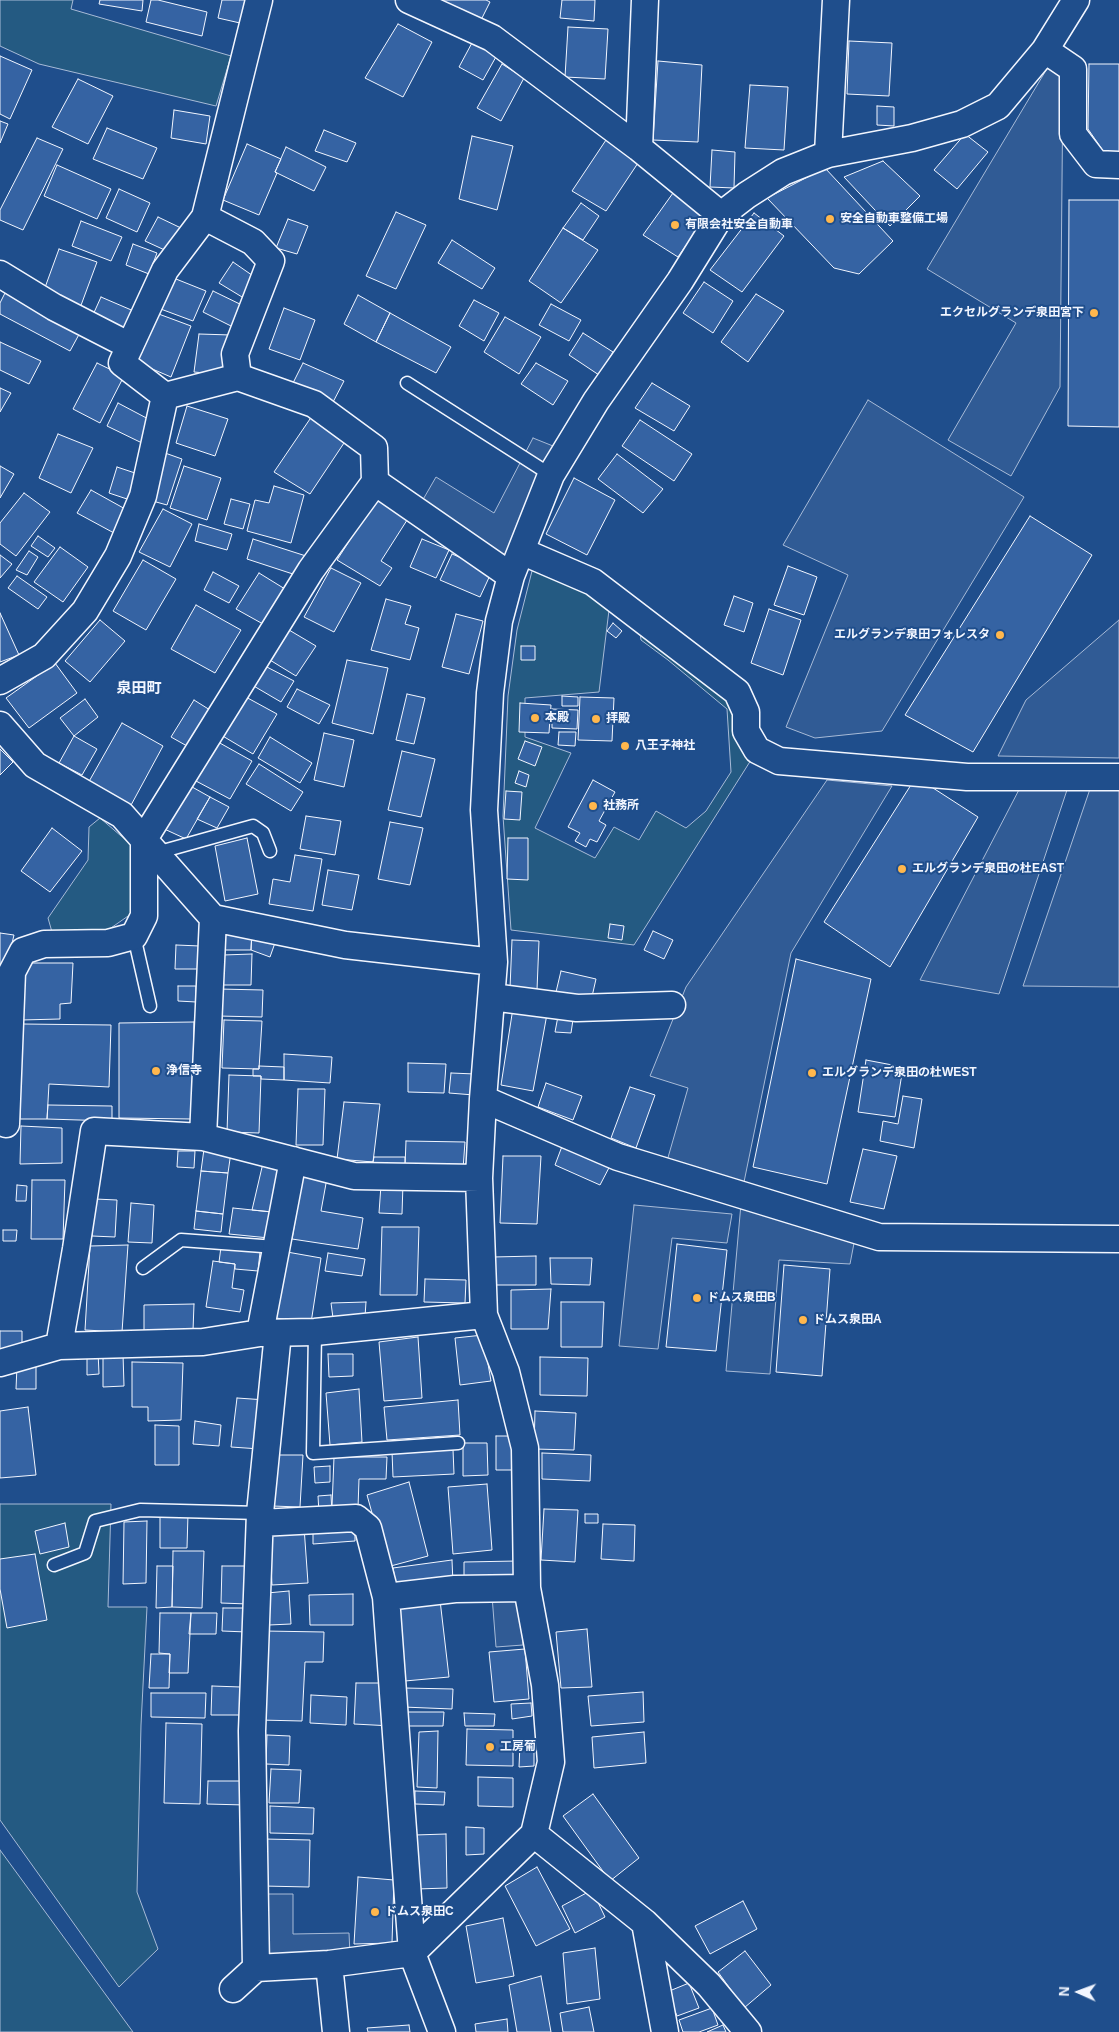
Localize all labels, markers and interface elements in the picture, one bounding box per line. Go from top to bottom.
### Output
place label: 安全自動車整備工場 [840,212,948,226]
marker: 安全自動車整備工場 [824,213,836,225]
place label: 有限会社安全自動車 [685,218,793,232]
marker: 有限会社安全自動車 [669,219,681,231]
place label: エクセルグランデ泉田宮下 [940,306,1084,320]
marker: エクセルグランデ泉田宮下 [1088,307,1100,319]
place label: エルグランデ泉田フォレスタ [834,628,990,642]
marker: エルグランデ泉田フォレスタ [994,629,1006,641]
district label: 泉田町 [117,680,161,698]
place label: 本殿 [545,711,569,725]
marker: 本殿 [529,712,541,724]
place label: 拝殿 [606,712,630,726]
marker: 拝殿 [590,713,602,725]
place label: 八王子神社 [635,739,695,753]
marker: 八王子神社 [619,740,631,752]
place label: 社務所 [603,799,639,813]
marker: 社務所 [587,800,599,812]
place label: エルグランデ泉田の杜EAST [912,862,1064,876]
marker: エルグランデ泉田の杜EAST [896,863,908,875]
place label: 浄信寺 [166,1064,202,1078]
marker: 浄信寺 [150,1065,162,1077]
place label: エルグランデ泉田の杜WEST [822,1066,977,1080]
marker: エルグランデ泉田の杜WEST [806,1067,818,1079]
place label: ドムス泉田B [707,1291,776,1305]
marker: ドムス泉田B [691,1292,703,1304]
place label: ドムス泉田A [813,1313,882,1327]
marker: ドムス泉田A [797,1314,809,1326]
place label: 工房葡 [500,1740,536,1754]
marker: 工房葡 [484,1741,496,1753]
place label: ドムス泉田C [385,1905,454,1919]
marker: ドムス泉田C [369,1906,381,1918]
north arrow [1054,1967,1104,2017]
text: N [1056,1986,1072,1997]

